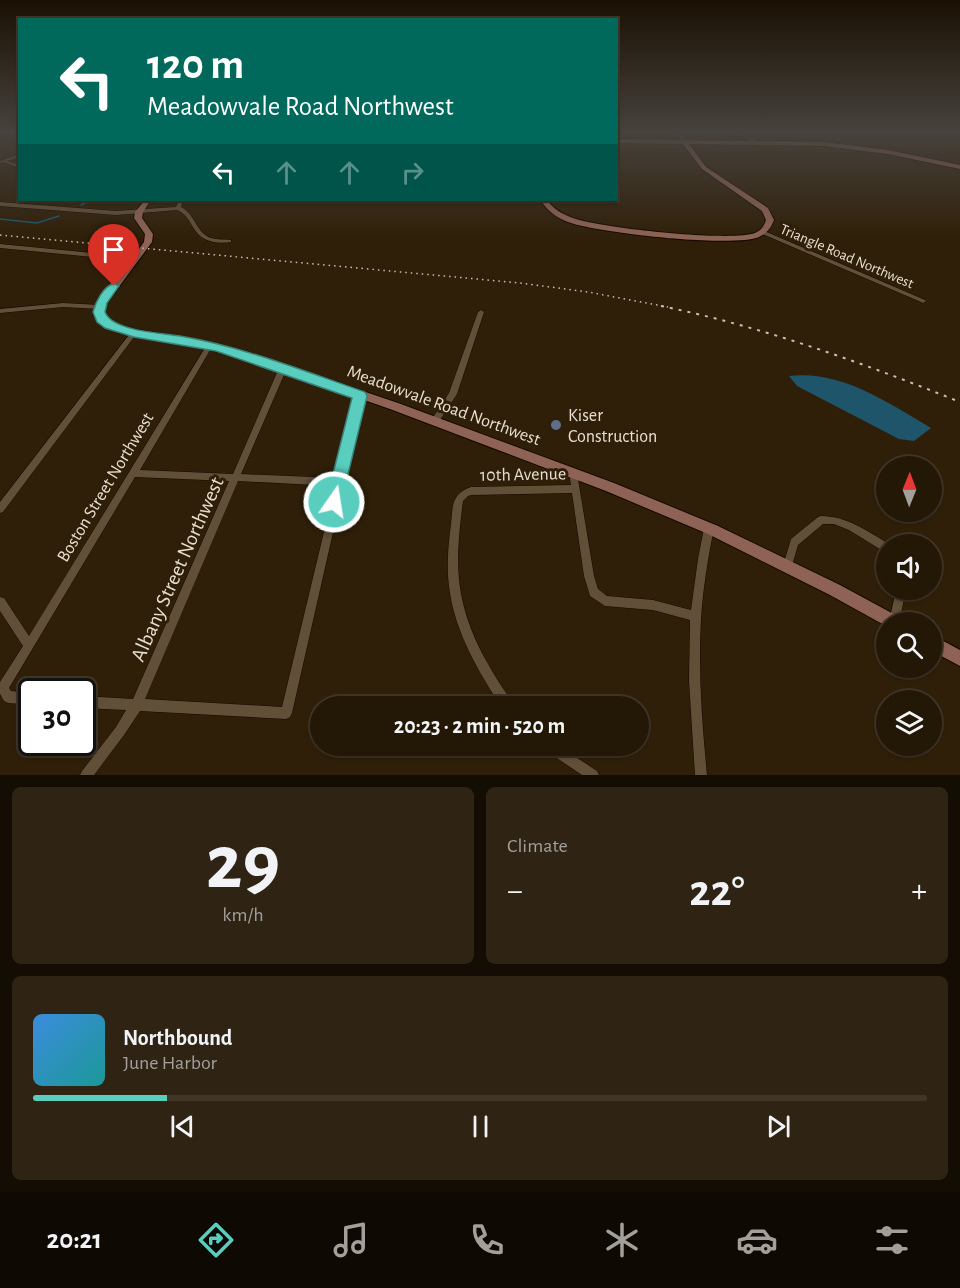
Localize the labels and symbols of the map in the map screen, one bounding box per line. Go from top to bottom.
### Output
street label: Triangle Road Northwest [778,222,916,291]
pin [88,224,139,286]
street label: Meadowvale Road Northwest [345,363,543,449]
place label: Kiser Construction [568,407,657,446]
street label: Boston Street Northwest [54,410,158,565]
marker: Kiser Construction [549,418,563,432]
north arrow [876,456,942,522]
street label: 10th Avenue [480,465,566,485]
position arrow [302,470,366,534]
street label: Albany Street Northwest [127,474,228,665]
speed limit sign: 30 [18,678,96,756]

